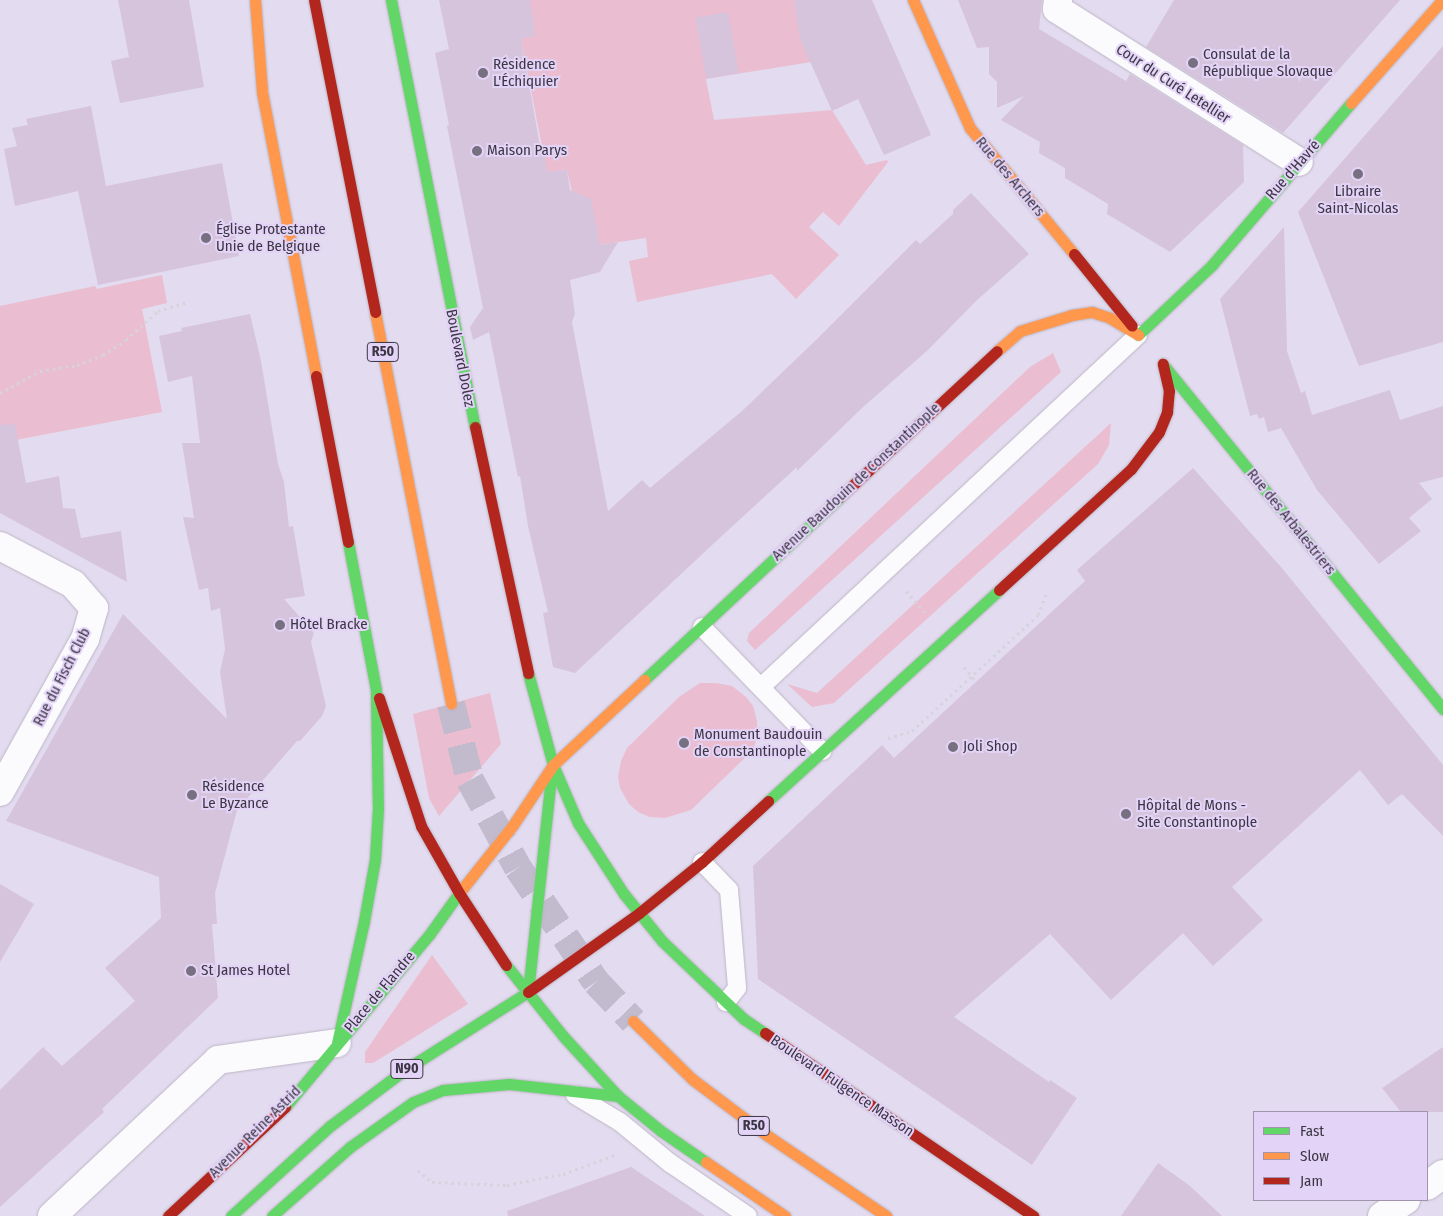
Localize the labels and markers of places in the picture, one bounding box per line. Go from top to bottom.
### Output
place label: Consulat de la République Slovaque [1203,45,1333,80]
place label: Résidence L'Échiquier [493,55,558,90]
marker: Consulat de la République Slovaque [1187,57,1199,69]
marker: Résidence L'Échiquier [477,67,489,79]
place label: Maison Parys [487,142,567,160]
marker: Maison Parys [471,145,483,157]
marker: Libraire Saint-Nicolas [1352,168,1364,180]
place label: Libraire Saint-Nicolas [1318,182,1398,217]
place label: Église Protestante Unie de Belgique [216,220,326,255]
marker: Église Protestante Unie de Belgique [200,232,212,244]
place label: Hôtel Bracke [290,616,368,634]
marker: Hôtel Bracke [274,619,286,631]
place label: Monument Baudouin de Constantinople [694,725,822,760]
marker: Monument Baudouin de Constantinople [678,737,690,749]
place label: Joli Shop [963,738,1017,756]
marker: Joli Shop [947,741,959,753]
place label: Résidence Le Byzance [202,777,269,812]
marker: Résidence Le Byzance [186,789,198,801]
place label: Hôpital de Mons - Site Constantinople [1137,796,1257,831]
marker: Hôpital de Mons - Site Constantinople [1119,807,1133,821]
place label: St James Hotel [201,962,290,980]
marker: St James Hotel [185,965,197,977]

